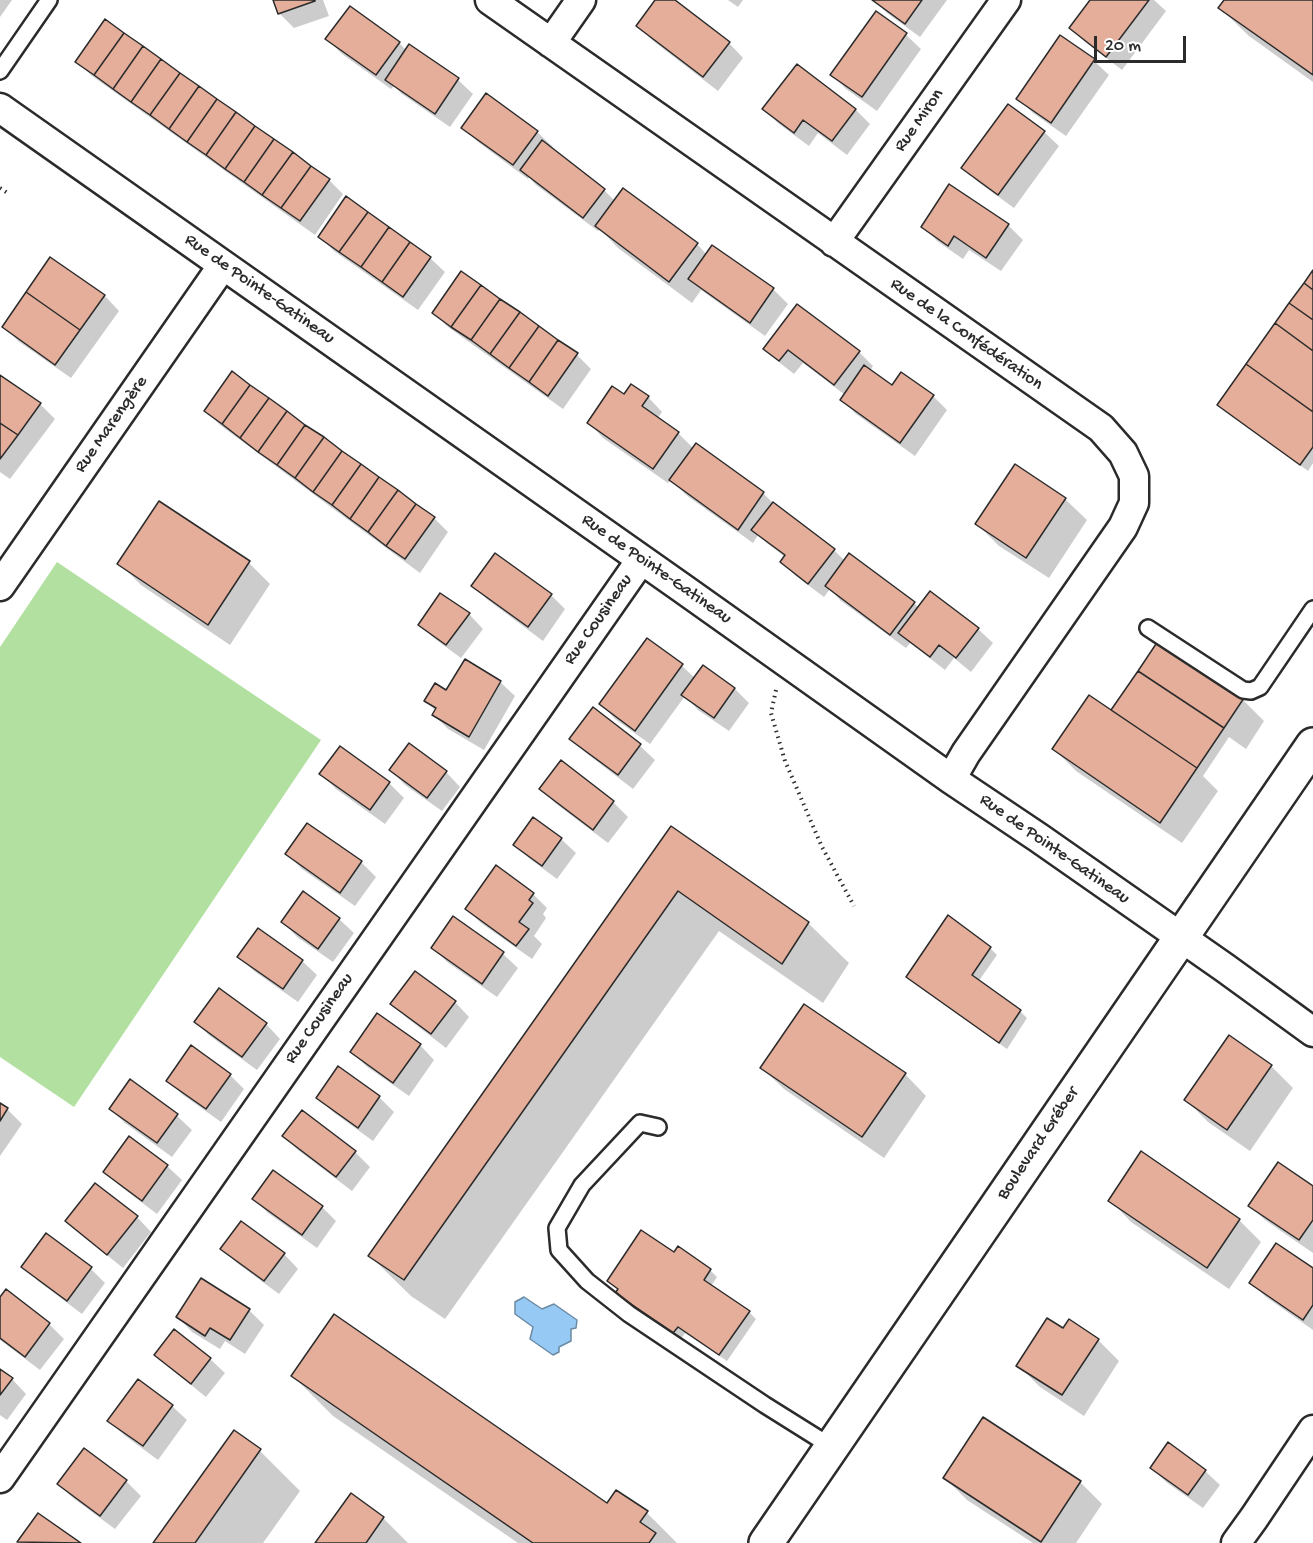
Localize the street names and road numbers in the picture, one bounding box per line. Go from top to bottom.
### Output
street label: Rue Miron [890,85,950,157]
street label: Rue de Pointe-Gatineau [180,230,338,350]
street label: Rue de la Confédération [885,274,1047,396]
street label: Rue Marengère [71,372,153,478]
street label: Rue de Pointe-Gatineau [577,510,735,630]
street label: Rue Cousineau [560,570,638,670]
street label: Rue de Pointe-Gatineau [975,790,1133,910]
street label: Rue Cousineau [281,969,359,1069]
street label: Boulevard Gréber [993,1083,1085,1205]

